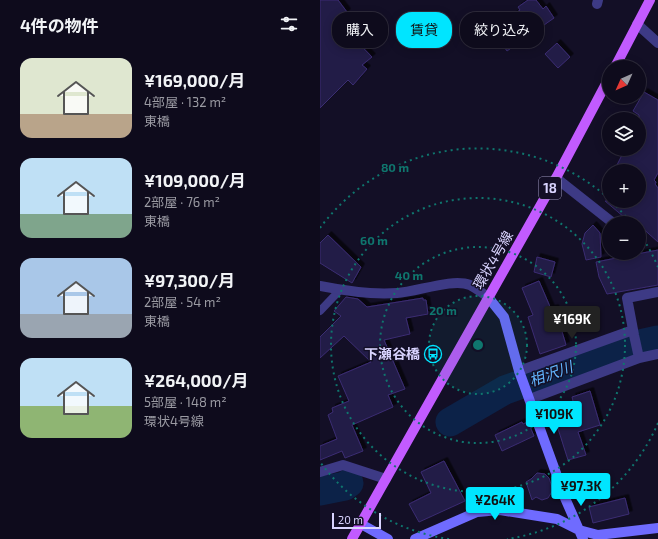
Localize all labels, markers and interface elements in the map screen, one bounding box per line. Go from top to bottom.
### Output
chip: 購入 [332,12,388,48]
chip: 賃貸 [396,12,452,48]
chip: 絞り込み [460,12,544,48]
icon: filters [278,13,300,35]
text: 4件の物件 [20,15,99,35]
north arrow [602,60,646,104]
map controls [602,60,646,260]
text: ¥169,000/月 [144,70,245,90]
icon: home [52,74,100,122]
text: 4部屋 · 132 m² [144,94,226,110]
button: layers [602,112,646,156]
text: 東橋 [144,113,170,129]
text: 80 m [381,160,409,174]
button: + [602,164,646,208]
text: ¥109,000/月 [144,170,246,190]
icon: home [52,174,100,222]
road number: 18 [539,177,561,199]
text: 2部屋 · 76 m² [144,194,220,210]
text: 東橋 [144,213,170,229]
button: − [602,216,646,260]
street label: 環状4号線 [469,228,516,292]
text: 60 m [360,233,388,247]
text: 40 m [395,268,423,282]
text: ¥97,300/月 [144,270,235,290]
icon: home [52,274,100,322]
text: 2部屋 · 54 m² [144,294,221,310]
text: 20 m [429,303,457,317]
pin: ¥169K [544,306,600,340]
text: ¥169K [553,311,591,327]
text: 東橋 [144,313,170,329]
centre of rings [471,338,485,352]
bus stop icon: 下瀬谷橋 [423,344,443,364]
place label: 下瀬谷橋 [364,345,420,362]
water label: 相沢川 [526,356,577,389]
text: ¥264,000/月 [144,370,249,390]
icon: home [52,374,100,422]
text: 5部屋 · 148 m² [144,394,227,410]
pin: ¥109K [526,401,582,435]
text: ¥109K [535,406,573,422]
text: 環状4号線 [144,413,204,429]
pin: ¥97.3K [548,473,614,507]
text: ¥97.3K [560,478,602,494]
pin: ¥264K [467,487,523,521]
text: ¥264K [475,492,515,508]
scale bar [332,511,381,530]
text: 20 m [338,513,363,526]

